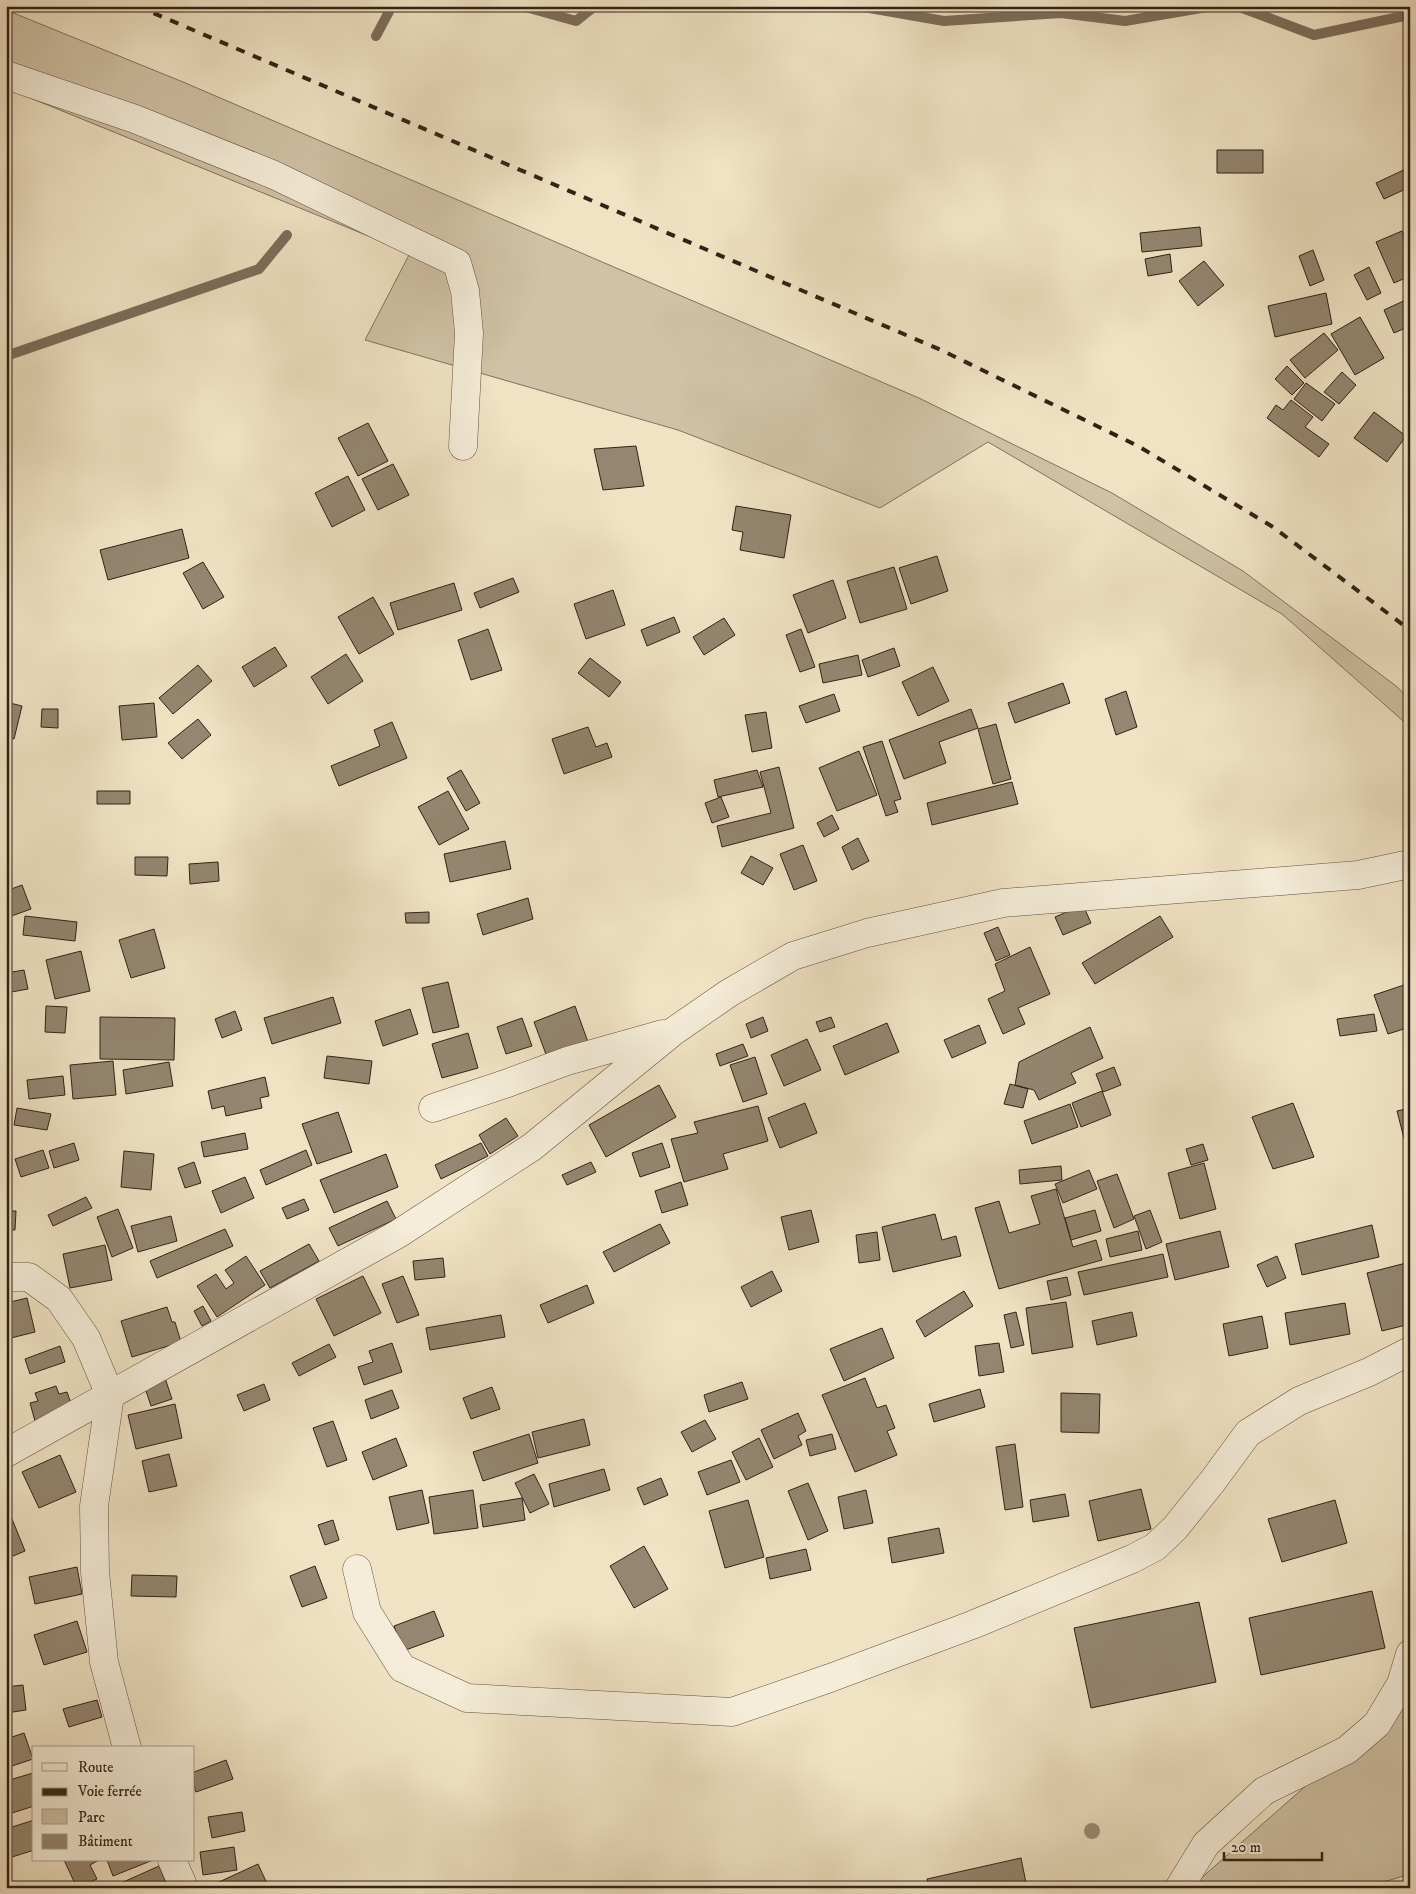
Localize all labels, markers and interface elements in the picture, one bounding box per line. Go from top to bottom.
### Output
legend [32,1746,195,1862]
text: Route [78,1758,113,1777]
text: Voie ferrée [77,1782,142,1801]
text: Parc [78,1808,106,1827]
scale bar [1224,1829,1321,1861]
text: Bâtiment [78,1832,133,1851]
text: 20 m [1231,1838,1261,1857]

